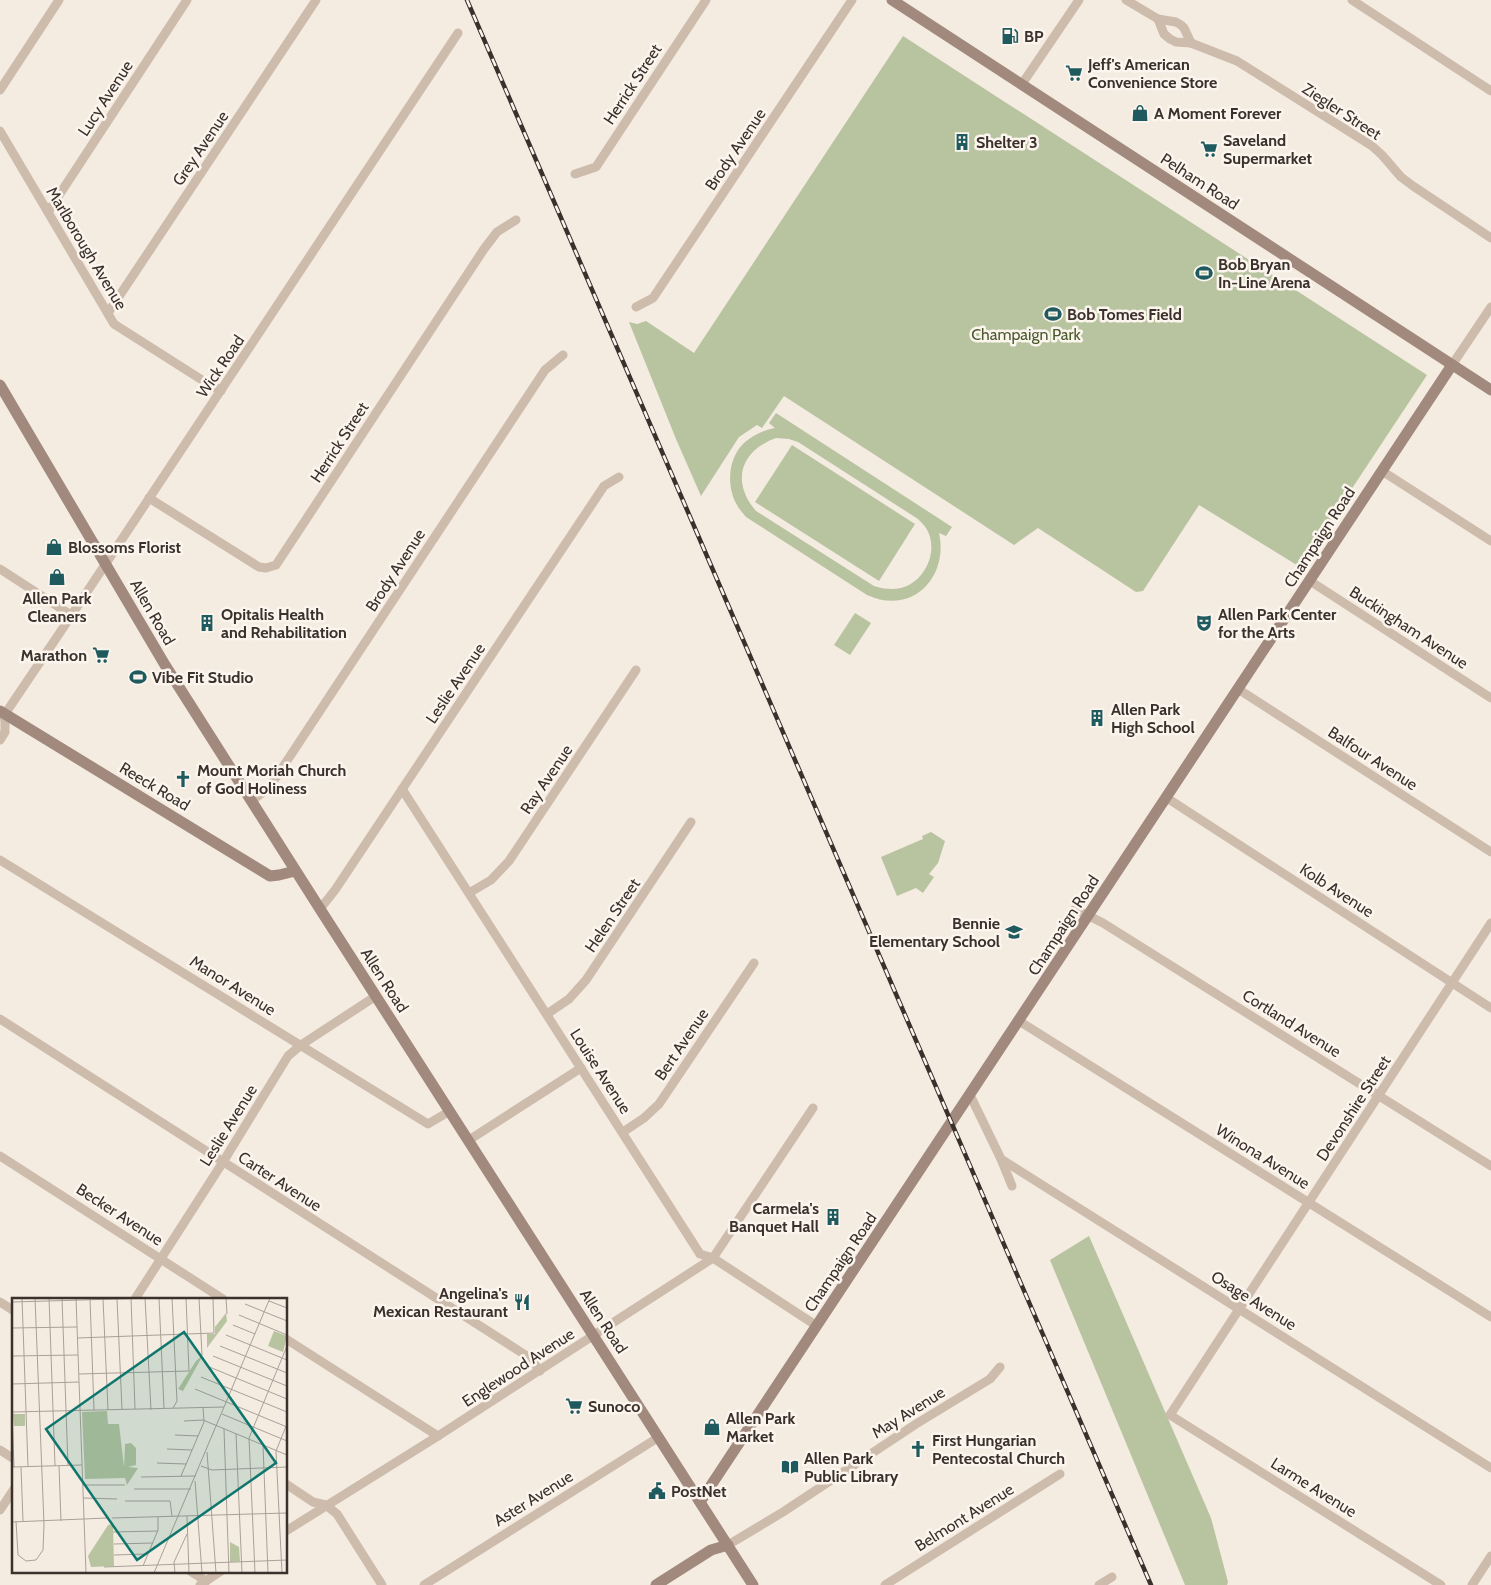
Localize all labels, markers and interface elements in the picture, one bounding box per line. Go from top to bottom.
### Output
fuel station icon: BP [1000,26,1020,46]
place label: BP [1024,27,1044,46]
street label: Herrick Street [599,40,666,128]
place label: Jeff's American Convenience Store [1087,55,1217,92]
street label: Lucy Avenue [74,57,137,139]
supermarket icon: Jeff's American Convenience Store [1064,63,1084,83]
street label: Ziegler Street [1299,79,1385,144]
shop icon: A Moment Forever [1130,103,1150,123]
place label: A Moment Forever [1154,104,1282,123]
street label: Brody Avenue [701,105,770,194]
street label: Grey Avenue [168,107,232,189]
place label: Saveland Supermarket [1223,131,1313,168]
building icon: Shelter 3 [952,132,972,152]
place label: Shelter 3 [976,133,1038,152]
supermarket icon: Saveland Supermarket [1199,139,1219,159]
street label: Pelham Road [1157,149,1242,214]
street label: Marlborough Avenue [42,183,131,313]
place label: Bob Bryan In-Line Arena [1218,255,1311,292]
sports icon: Bob Bryan In-Line Arena [1194,263,1214,283]
sports icon: Bob Tomes Field [1043,304,1063,324]
place label: Bob Tomes Field [1067,305,1182,324]
park label: Champaign Park [971,325,1082,344]
street label: Wick Road [193,331,248,401]
street label: Herrick Street [306,398,373,486]
street label: Champaign Road [1280,484,1359,591]
street label: Brody Avenue [362,526,429,615]
shop icon: Blossoms Florist [44,537,64,557]
place label: Blossoms Florist [68,538,182,557]
shop icon: Allen Park Cleaners [47,567,67,587]
street label: Allen Road [126,576,179,648]
street label: Buckingham Avenue [1346,582,1471,673]
place label: Allen Park Cleaners [22,589,92,626]
place label: Opitalis Health and Rehabilitation [221,605,347,642]
place label: Allen Park Center for the Arts [1218,605,1337,642]
building icon: Opitalis Health and Rehabilitation [197,613,217,633]
theatre icon: Allen Park Center for the Arts [1194,613,1214,633]
street label: Leslie Avenue [422,640,489,727]
supermarket icon: Marathon [91,645,111,665]
place label: Marathon [21,646,87,665]
sports icon: Vibe Fit Studio [128,667,148,687]
place label: Vibe Fit Studio [152,668,253,687]
place label: Allen Park High School [1111,700,1195,737]
building icon: Allen Park High School [1087,708,1107,728]
street label: Balfour Avenue [1324,722,1421,794]
street label: Ray Avenue [516,741,576,817]
street label: Reeck Road [116,758,193,815]
place label: Mount Moriah Church of God Holiness [197,761,346,798]
church icon: Mount Moriah Church of God Holiness [173,769,193,789]
street label: Kolb Avenue [1296,859,1377,921]
street label: Champaign Road [1024,872,1103,979]
street label: Helen Street [581,874,644,956]
place label: Bennie Elementary School [869,914,1000,951]
school or university icon: Bennie Elementary School [1004,922,1024,942]
street label: Allen Road [357,945,412,1016]
street label: Manor Avenue [186,951,279,1019]
street label: Cortland Avenue [1239,986,1344,1061]
street label: Bert Avenue [650,1005,712,1084]
street label: Louise Avenue [566,1025,635,1117]
street label: Devonshire Street [1312,1052,1395,1164]
street label: Leslie Avenue [196,1081,261,1169]
street label: Winona Avenue [1212,1120,1313,1193]
street label: Carter Avenue [235,1147,325,1215]
street label: Becker Avenue [73,1179,167,1249]
place label: Carmela's Banquet Hall [729,1199,819,1236]
building icon: Carmela's Banquet Hall [823,1207,843,1227]
street label: Champaign Road [800,1209,881,1315]
street label: Osage Avenue [1208,1267,1300,1334]
place label: Angelina's Mexican Restaurant [373,1284,508,1321]
street label: Allen Road [576,1286,631,1357]
restaurant icon: Angelina's Mexican Restaurant [512,1292,532,1312]
inset map [12,1298,288,1572]
street label: Englewood Avenue [459,1324,578,1411]
street label: May Avenue [868,1382,948,1442]
supermarket icon: Sunoco [564,1396,584,1416]
place label: Sunoco [588,1397,640,1416]
place label: Allen Park Market [726,1409,795,1446]
shop icon: Allen Park Market [702,1417,722,1437]
place label: First Hungarian Pentecostal Church [932,1431,1065,1468]
church icon: First Hungarian Pentecostal Church [908,1439,928,1459]
place label: Allen Park Public Library [804,1449,899,1486]
street label: Larme Avenue [1267,1454,1360,1521]
library icon: Allen Park Public Library [780,1457,800,1477]
street label: Aster Avenue [490,1467,576,1530]
street label: Belmont Avenue [911,1479,1017,1555]
public building icon: PostNet [647,1481,667,1501]
place label: PostNet [671,1482,727,1501]

